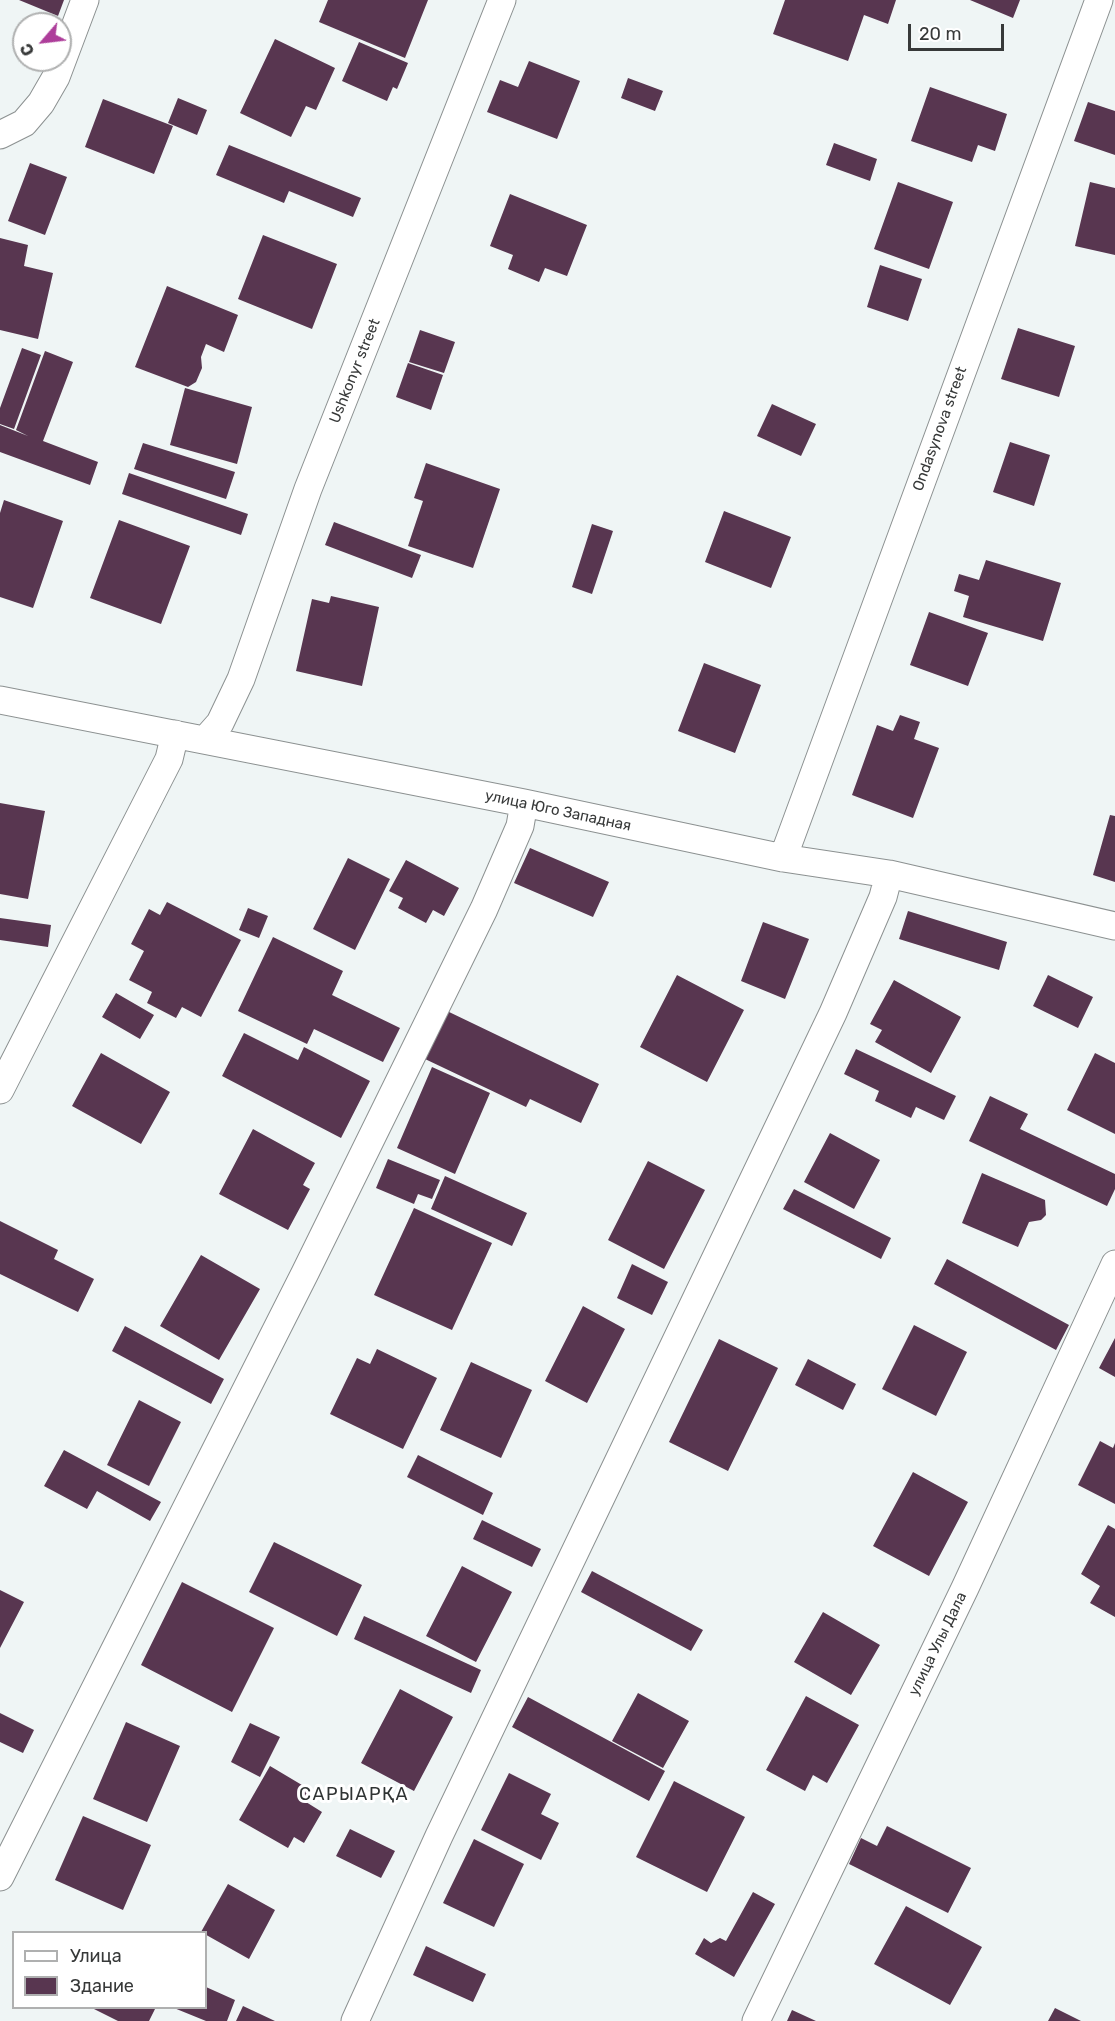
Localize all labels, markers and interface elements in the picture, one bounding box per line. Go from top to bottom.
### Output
north arrow [12,12,72,72]
scale bar [911,12,1007,50]
text: 20 m [919,23,961,45]
text: С [16,40,38,59]
street label: Ushkonyr street [326,316,384,426]
street label: Ondasynova street [909,364,971,494]
street label: улица Юго Западная [483,787,633,835]
street label: улица Улы Дала [905,1589,971,1699]
district label: САРЫАРҚА [299,1784,409,1806]
legend [12,1931,207,2009]
text: Улица [70,1945,122,1967]
text: Здание [70,1975,134,1997]

